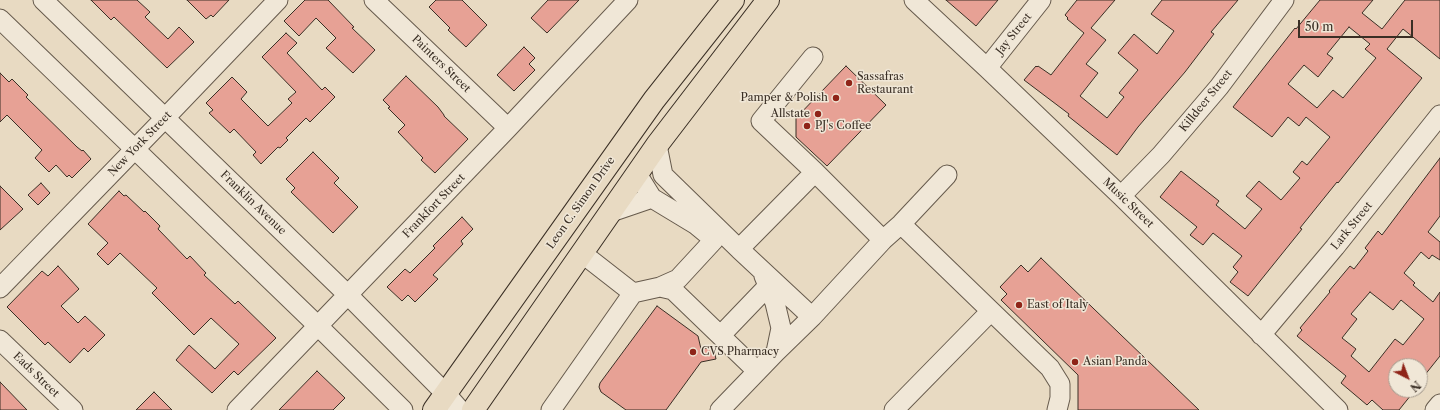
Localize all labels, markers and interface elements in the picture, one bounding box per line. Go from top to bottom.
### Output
street label: Jay Street [993,11,1035,57]
scale bar [1300,12,1415,38]
text: 50 m [1305,19,1334,34]
street label: Painters Street [409,33,473,95]
street label: Killdeer Street [1177,67,1235,135]
place label: Sassafras Restaurant [857,70,914,96]
marker: Sassafras Restaurant [844,78,854,88]
place label: Pamper & Polish [741,91,828,105]
marker: Pamper & Polish [831,93,841,103]
place label: Allstate [771,107,810,121]
street label: New York Street [106,109,174,179]
marker: Allstate [813,109,823,119]
place label: PJ's Coffee [815,119,871,133]
marker: PJ's Coffee [802,121,812,131]
street label: Leon C. Simon Drive [544,154,618,252]
street label: Franklin Avenue [217,168,289,238]
street label: Frankfort Street [400,171,468,241]
street label: Music Street [1100,175,1156,231]
street label: Lark Street [1329,199,1375,253]
place label: East of Italy [1027,298,1088,312]
marker: East of Italy [1014,300,1024,310]
place label: CVS Pharmacy [701,345,779,359]
marker: CVS Pharmacy [688,347,698,357]
street label: Eads Street [10,350,62,400]
place label: Asian Panda [1083,355,1147,369]
marker: Asian Panda [1070,357,1080,367]
north arrow [1388,358,1428,398]
text: N [1407,378,1424,395]

